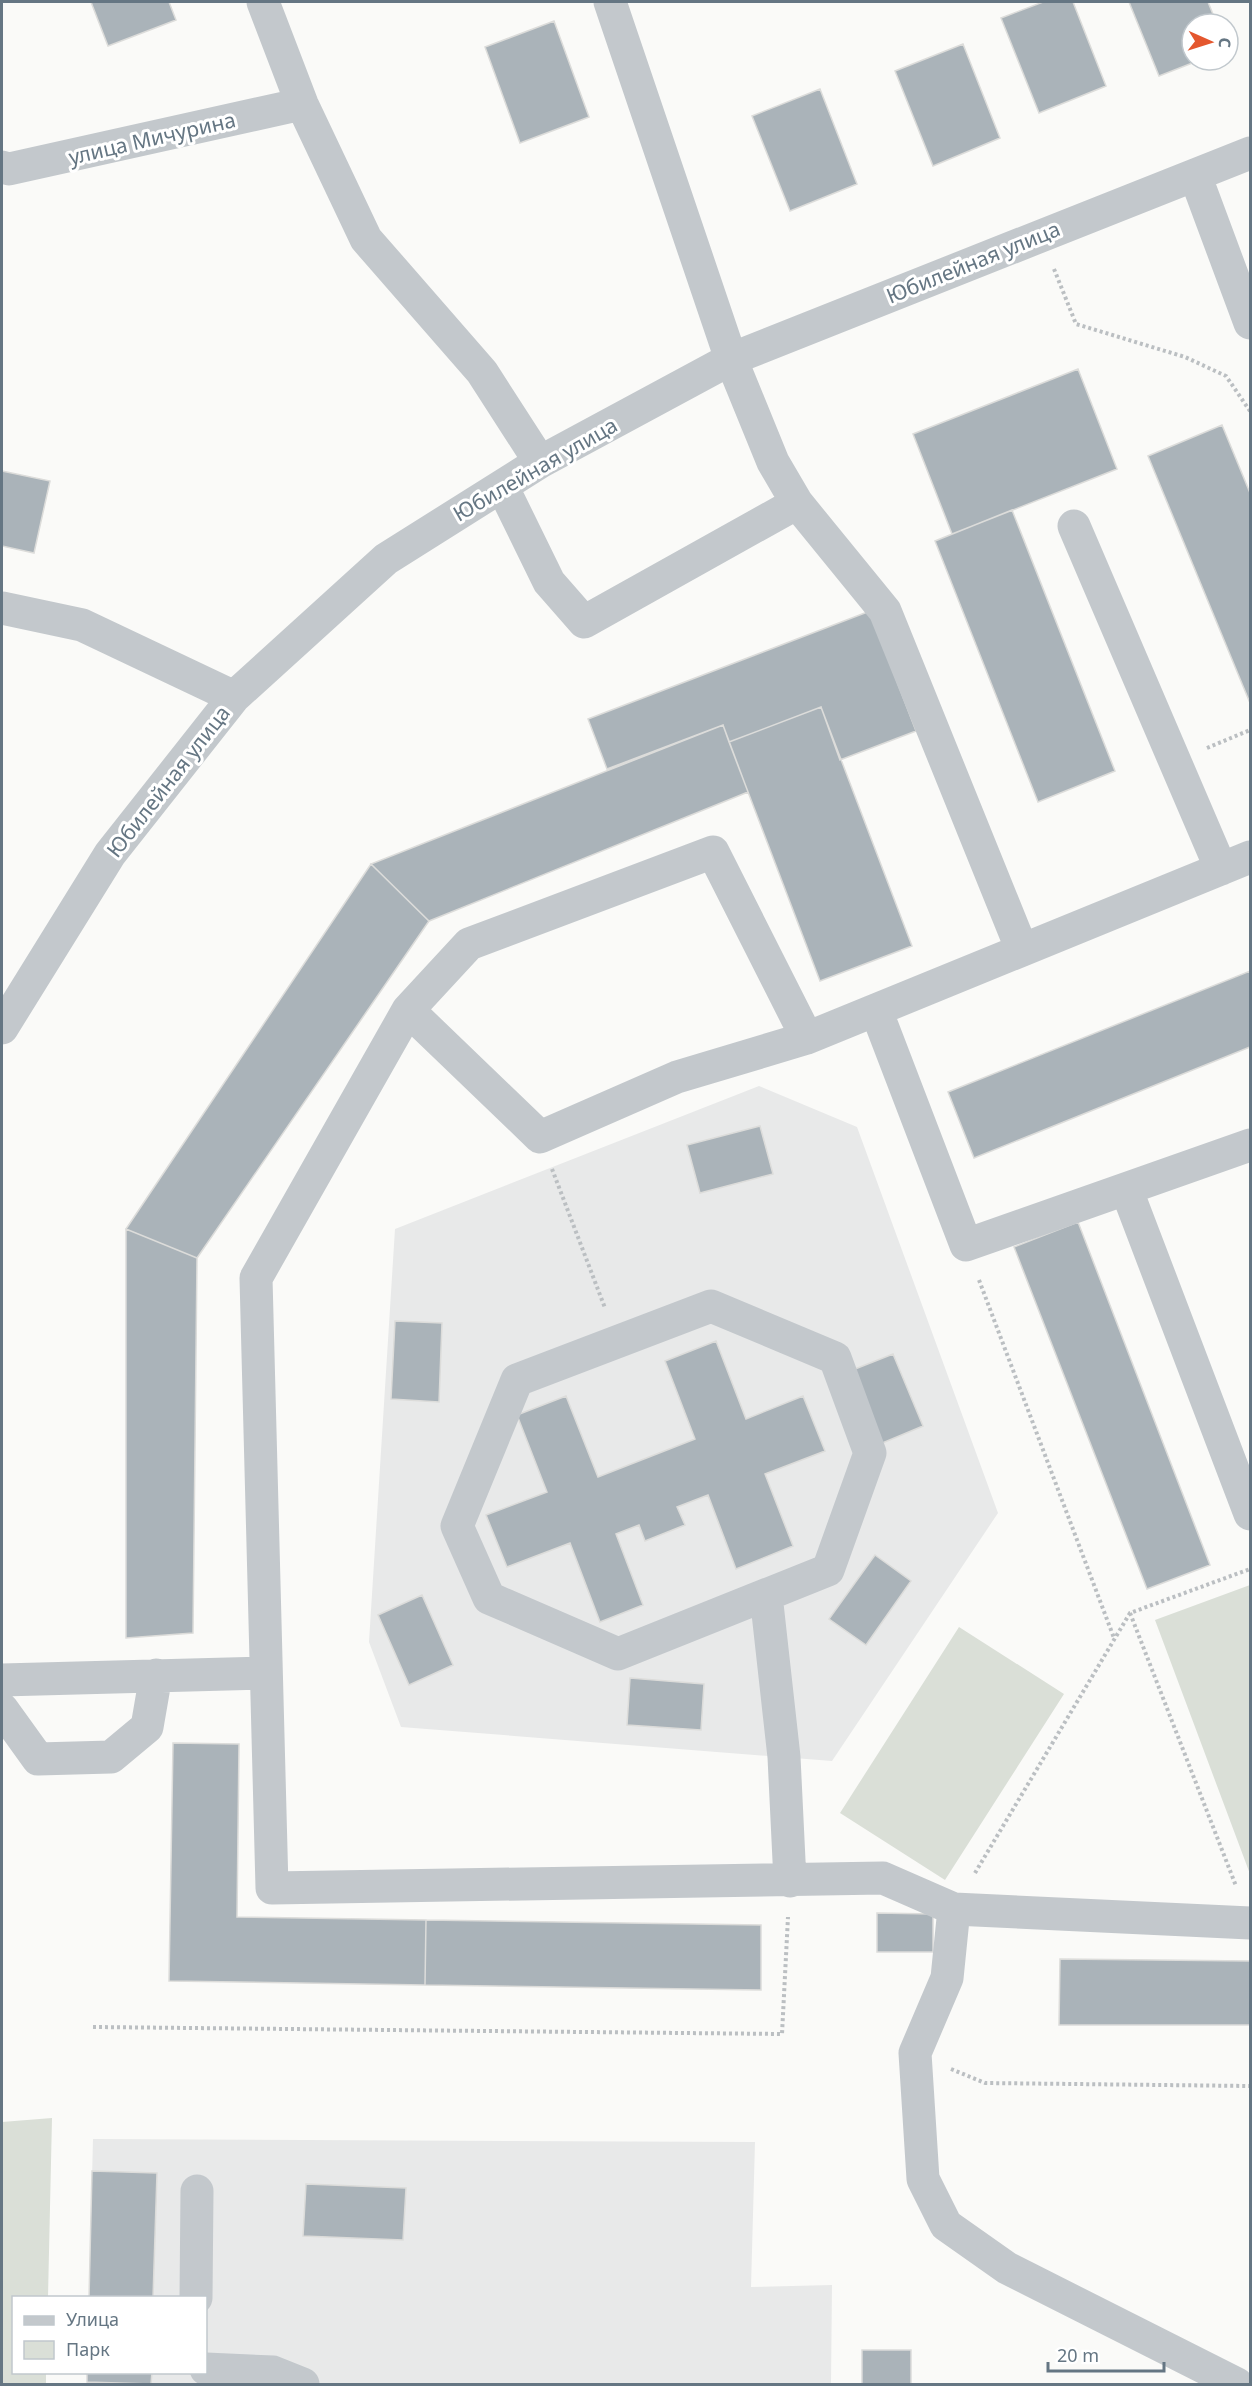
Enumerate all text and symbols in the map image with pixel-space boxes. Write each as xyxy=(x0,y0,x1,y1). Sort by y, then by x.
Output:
north arrow xyxy=(1180,12,1240,72)
text: С xyxy=(1214,37,1236,49)
street label: улица Мичурина xyxy=(66,105,238,171)
street label: Юбилейная улица xyxy=(882,214,1064,310)
street label: Юбилейная улица xyxy=(448,411,622,527)
street label: Юбилейная улица xyxy=(100,699,236,863)
legend xyxy=(12,2296,207,2374)
text: Улица xyxy=(66,2307,119,2331)
scale bar xyxy=(1048,2335,1164,2373)
text: Парк xyxy=(66,2337,110,2361)
text: 20 m xyxy=(1057,2343,1099,2367)

